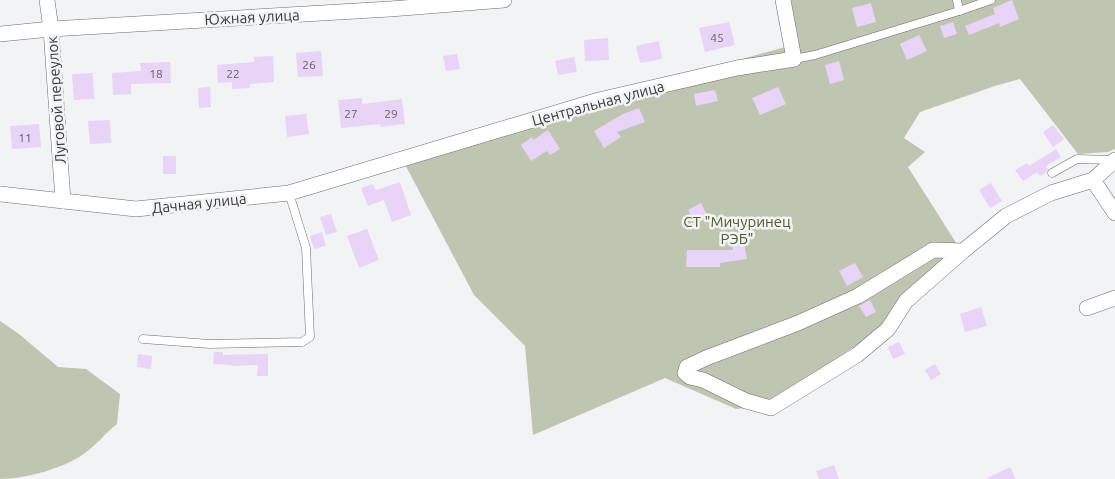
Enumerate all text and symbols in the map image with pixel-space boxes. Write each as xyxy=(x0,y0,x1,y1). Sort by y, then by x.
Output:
street label: Южная улица xyxy=(204,6,300,28)
house number: 45 xyxy=(710,31,724,44)
street label: Луговой переулок xyxy=(43,35,69,164)
house number: 26 xyxy=(302,58,316,71)
house number: 18 xyxy=(149,67,163,80)
house number: 22 xyxy=(226,67,240,80)
street label: Центральная улица xyxy=(530,77,666,129)
house number: 27 xyxy=(344,107,358,120)
house number: 29 xyxy=(384,107,398,120)
house number: 11 xyxy=(18,131,32,144)
street label: Дачная улица xyxy=(151,190,247,216)
park label: СТ "Мичуринец РЭБ" xyxy=(683,213,791,247)

